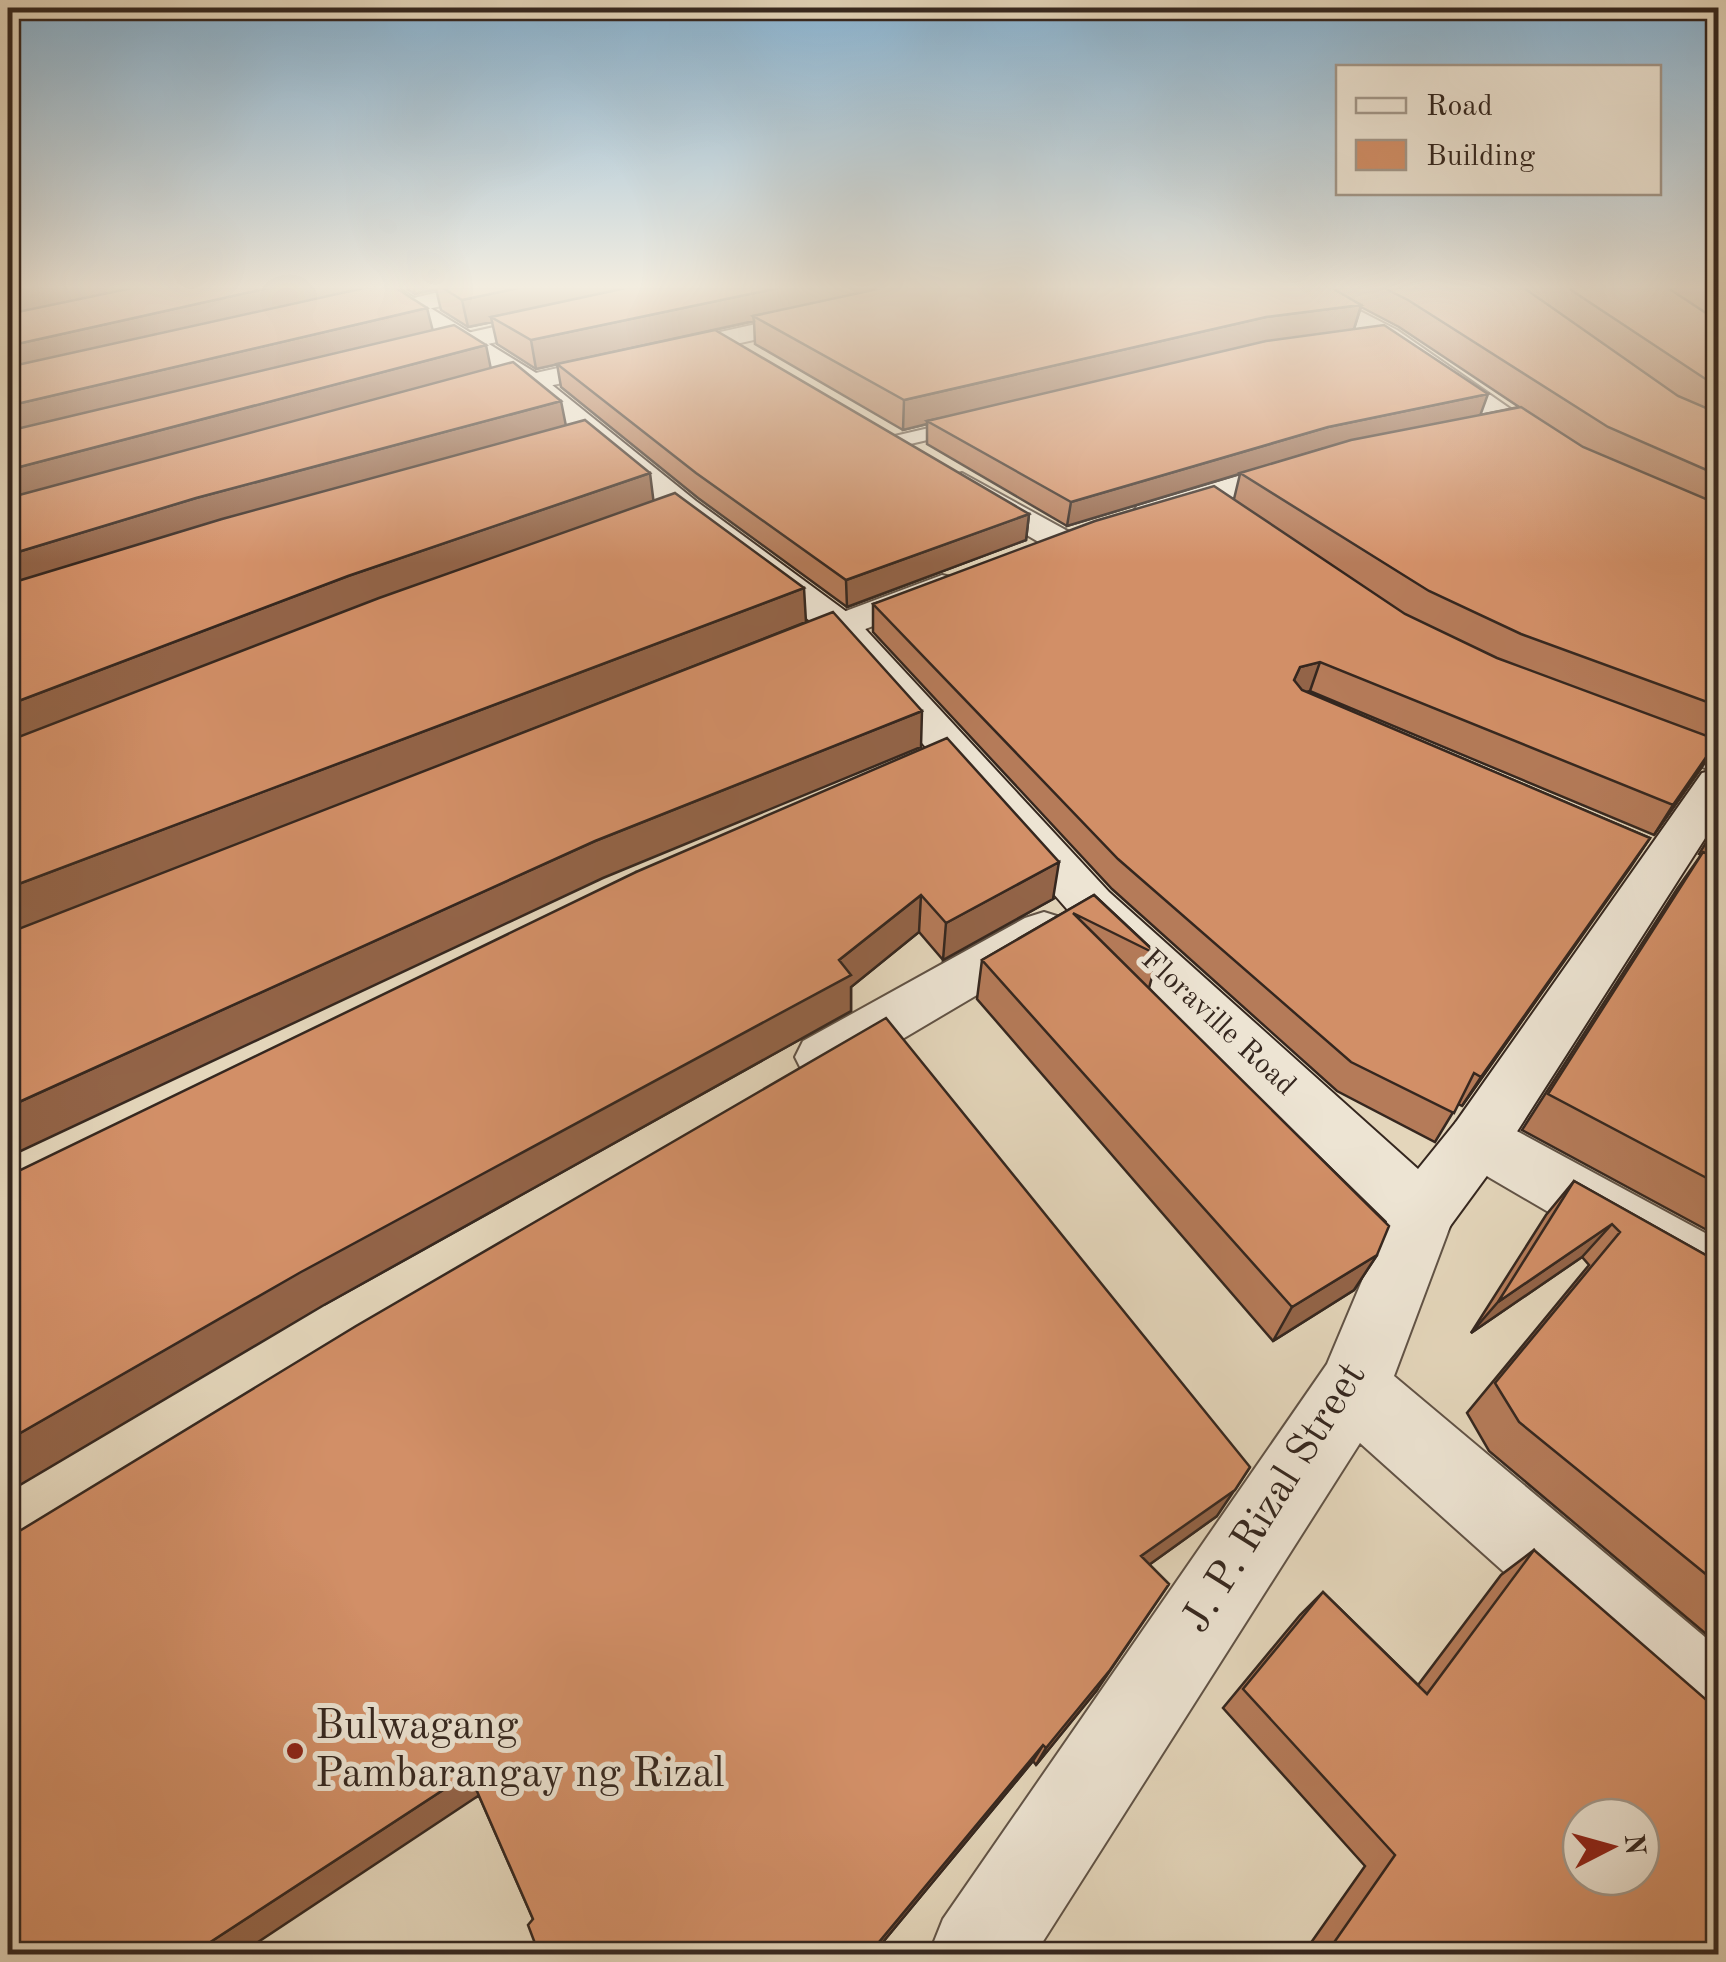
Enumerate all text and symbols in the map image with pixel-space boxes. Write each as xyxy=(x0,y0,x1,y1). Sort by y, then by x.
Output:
legend xyxy=(1336,65,1661,195)
text: Road xyxy=(1426,92,1493,122)
text: Building xyxy=(1426,142,1535,172)
street label: Floraville Road xyxy=(1135,944,1301,1102)
street label: J. P. Rizal Street xyxy=(1175,1356,1375,1640)
place label: Bulwagang Pambarangay ng Rizal xyxy=(315,1706,725,1796)
marker: Bulwagang Pambarangay ng Rizal xyxy=(284,1740,306,1762)
north arrow xyxy=(1561,1797,1661,1897)
text: N xyxy=(1618,1833,1648,1857)

